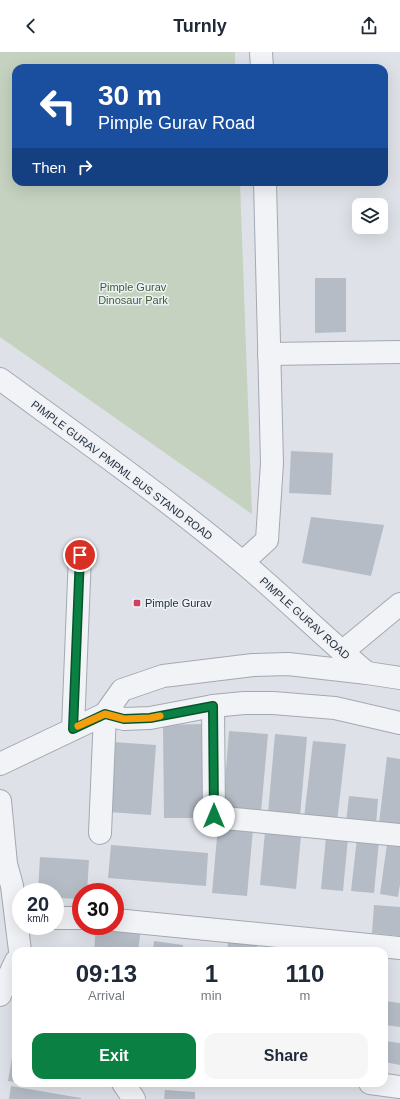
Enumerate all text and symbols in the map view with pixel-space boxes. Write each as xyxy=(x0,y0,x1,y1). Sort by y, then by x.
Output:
icon: back xyxy=(20,15,42,37)
icon: share xyxy=(358,15,380,37)
text: Turnly xyxy=(173,16,227,36)
icon: left xyxy=(32,80,84,132)
text: 30 m xyxy=(98,80,162,111)
text: Pimple Gurav Road xyxy=(98,113,255,133)
icon: right xyxy=(74,156,96,178)
text: Then xyxy=(32,159,66,176)
map controls xyxy=(352,198,388,234)
button: layers xyxy=(352,198,388,234)
park label: Pimple Gurav Dinosaur Park xyxy=(98,281,168,306)
street label: PIMPLE GURAV PMPML BUS STAND ROAD xyxy=(29,398,215,542)
pin xyxy=(63,538,97,572)
icon: arrive xyxy=(69,544,91,566)
street label: PIMPLE GURAV ROAD xyxy=(258,575,352,661)
place label: Pimple Gurav xyxy=(145,597,212,609)
marker: Pimple Gurav xyxy=(132,598,142,608)
position arrow xyxy=(193,795,235,837)
speed limit sign: 30 xyxy=(72,883,124,935)
text: 20 xyxy=(27,893,49,915)
text: km/h xyxy=(27,913,49,924)
text: 09:13 xyxy=(76,960,137,987)
text: 1 xyxy=(205,960,218,987)
text: 110 xyxy=(286,960,324,987)
text: Arrival xyxy=(88,988,125,1003)
text: min xyxy=(201,988,222,1003)
text: m xyxy=(299,988,310,1003)
button: Exit xyxy=(32,1033,196,1079)
button: Share xyxy=(204,1033,368,1079)

